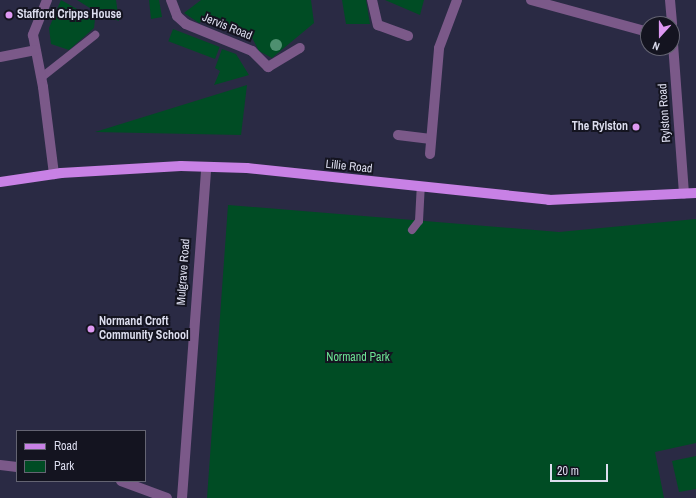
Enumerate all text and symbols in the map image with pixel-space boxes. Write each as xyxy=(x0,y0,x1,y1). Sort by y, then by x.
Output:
place label: Stafford Cripps House xyxy=(17,8,121,22)
marker: Stafford Cripps House xyxy=(4,10,14,20)
street label: Jervis Road xyxy=(200,10,254,44)
north arrow xyxy=(640,16,680,56)
text: N xyxy=(651,39,662,54)
street label: Rylston Road xyxy=(656,83,674,143)
place label: The Rylston xyxy=(572,120,628,134)
marker: The Rylston xyxy=(631,122,641,132)
street label: Lillie Road xyxy=(325,157,373,177)
street label: Mulgrave Road xyxy=(174,238,194,306)
place label: Normand Croft Community School xyxy=(99,315,189,343)
marker: Normand Croft Community School xyxy=(86,324,96,334)
park label: Normand Park xyxy=(326,351,390,365)
legend xyxy=(16,430,146,482)
text: Road xyxy=(54,438,78,454)
scale bar xyxy=(552,456,610,482)
text: Park xyxy=(54,458,74,474)
text: 20 m xyxy=(557,463,579,479)

